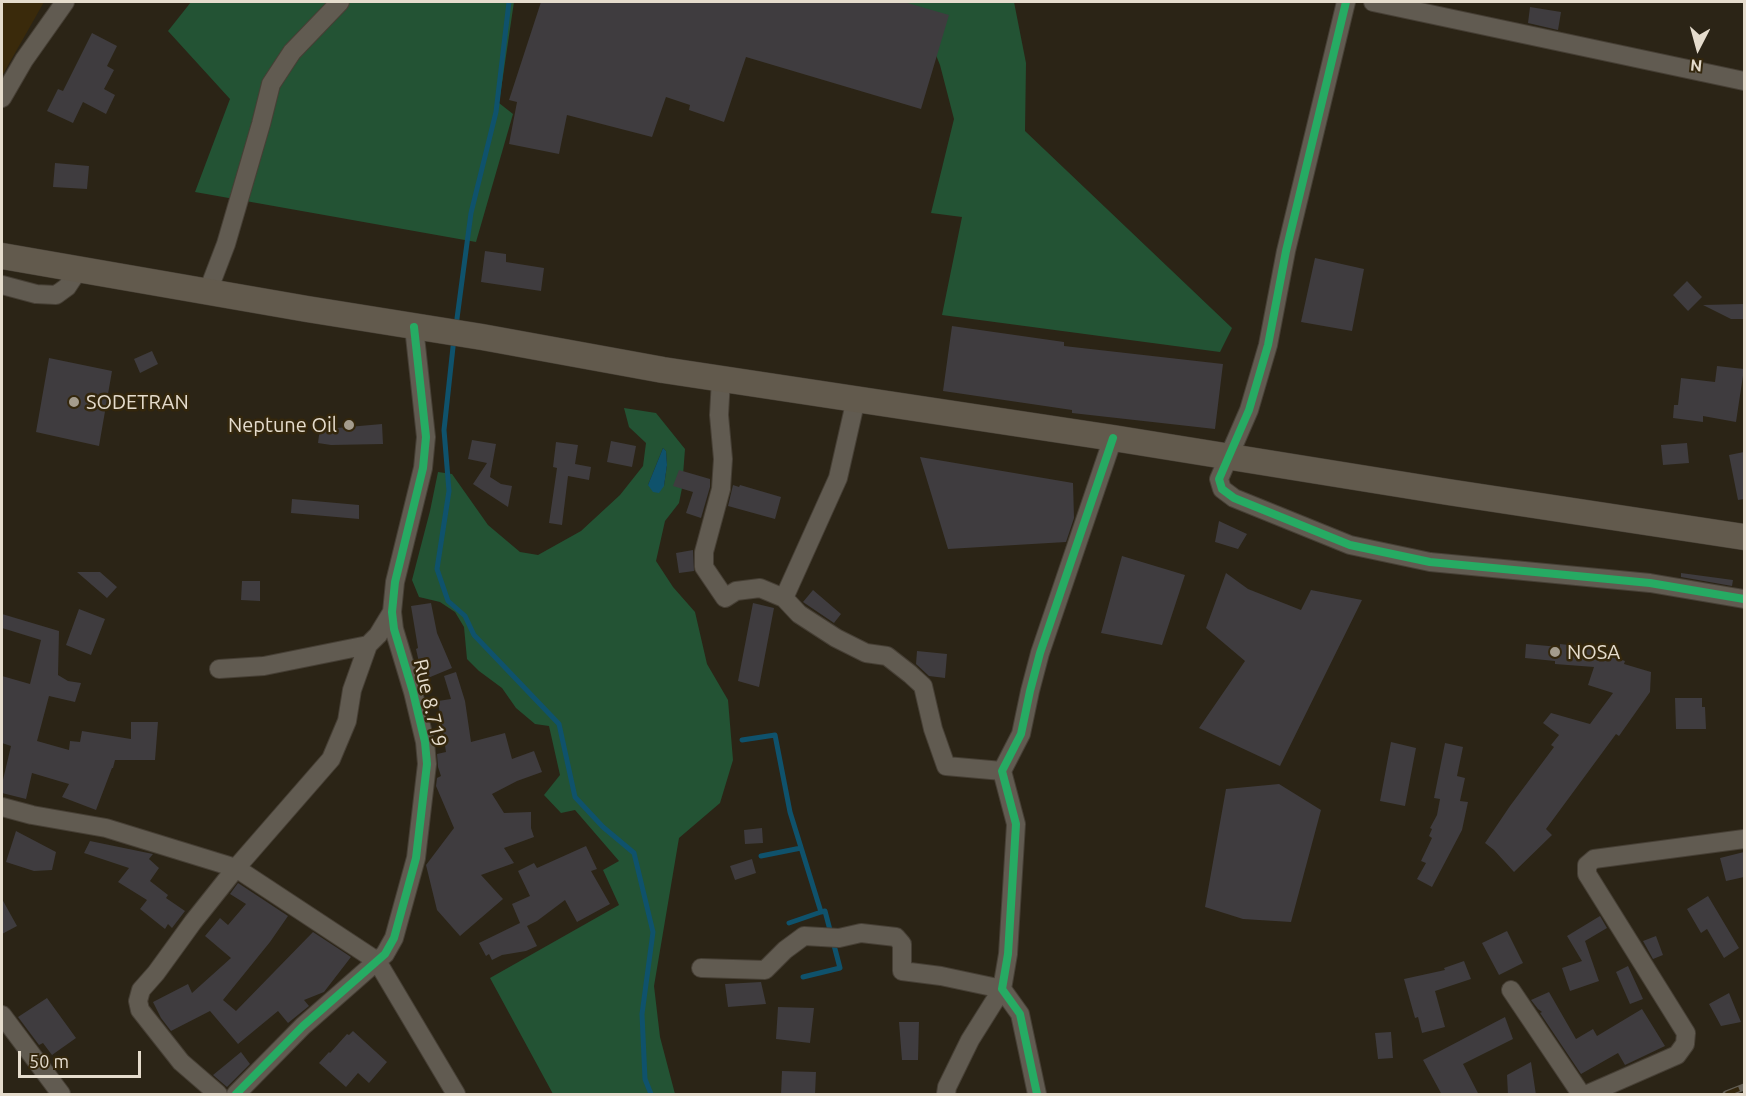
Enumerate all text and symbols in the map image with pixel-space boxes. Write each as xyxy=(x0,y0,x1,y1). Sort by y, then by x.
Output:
north arrow xyxy=(1668,18,1728,78)
text: N xyxy=(1689,56,1703,75)
place label: SODETRAN xyxy=(86,390,189,414)
marker: SODETRAN xyxy=(67,395,81,409)
place label: Neptune Oil xyxy=(228,413,337,437)
marker: Neptune Oil xyxy=(342,418,356,432)
place label: NOSA xyxy=(1567,640,1620,664)
marker: NOSA xyxy=(1548,645,1562,659)
street label: Rue 8.719 xyxy=(408,657,452,749)
scale bar xyxy=(21,1039,144,1077)
text: 50 m xyxy=(29,1051,69,1071)

